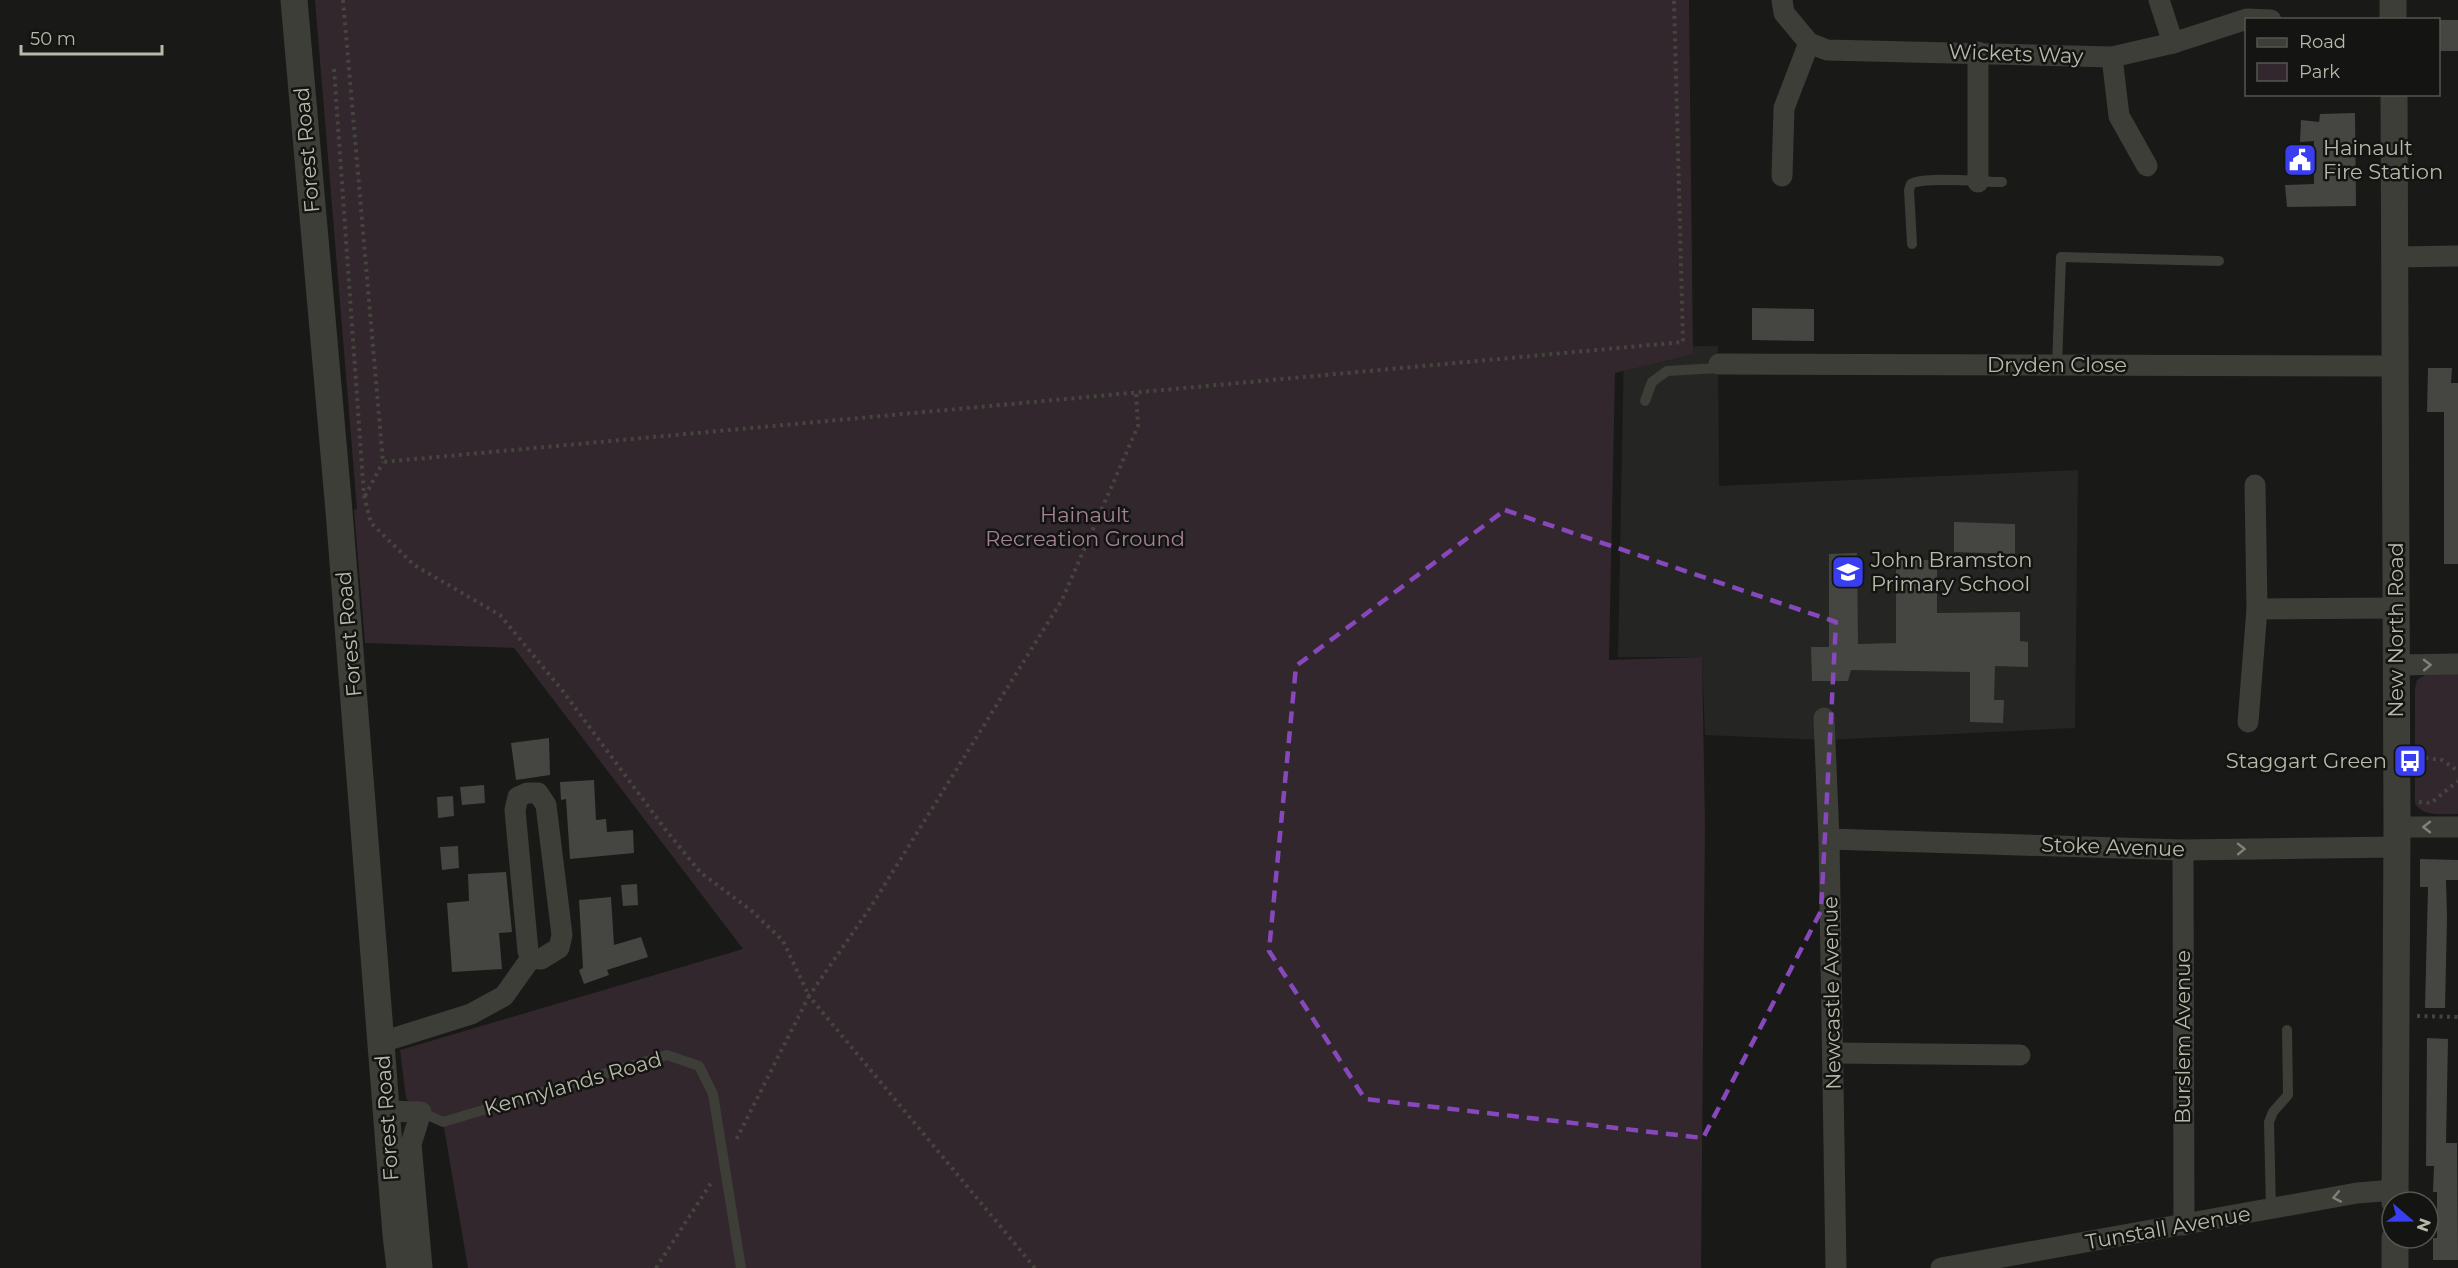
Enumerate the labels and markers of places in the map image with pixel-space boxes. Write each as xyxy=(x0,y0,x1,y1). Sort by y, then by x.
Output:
place label: Hainault Fire Station xyxy=(2323,135,2443,184)
public building icon: Hainault Fire Station xyxy=(2282,142,2318,178)
place label: John Bramston Primary School xyxy=(1870,547,2032,596)
school or university icon: John Bramston Primary School xyxy=(1830,554,1866,590)
bus stop icon: Staggart Green xyxy=(2392,743,2428,779)
place label: Staggart Green xyxy=(2226,748,2387,773)

